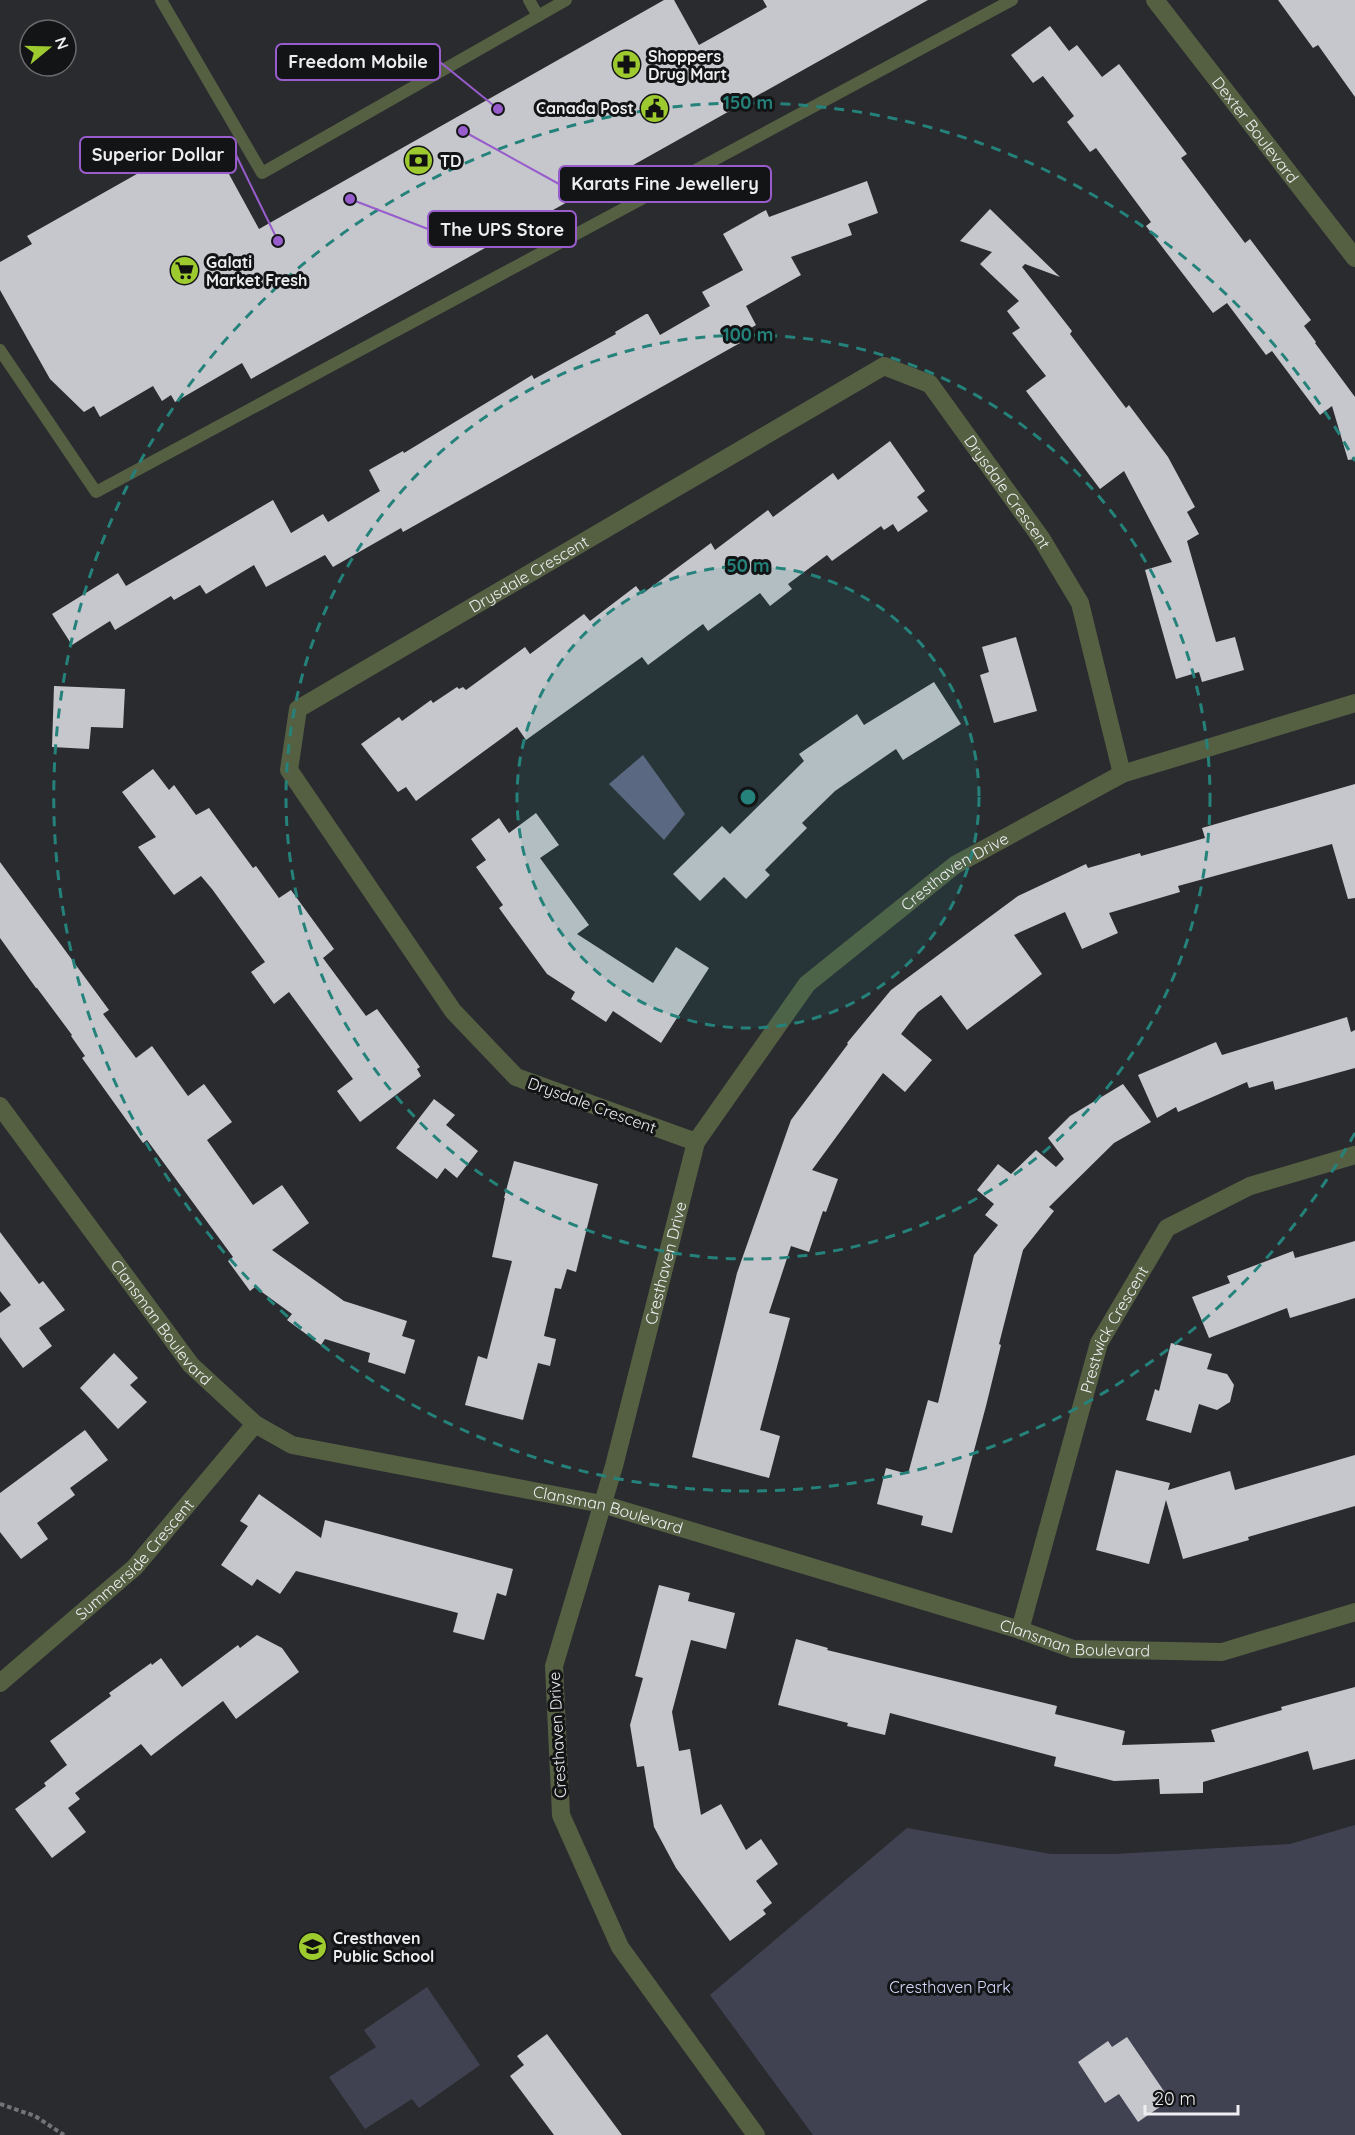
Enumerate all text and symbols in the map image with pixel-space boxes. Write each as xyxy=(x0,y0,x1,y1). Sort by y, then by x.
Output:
north arrow xyxy=(18,18,78,78)
text: N xyxy=(51,34,74,52)
callout: Freedom Mobile xyxy=(276,44,440,80)
place label: Shoppers Drug Mart xyxy=(648,46,727,84)
pharmacy icon: Shoppers Drug Mart xyxy=(611,49,643,81)
text: Freedom Mobile xyxy=(288,50,428,73)
street label: Dexter Boulevard xyxy=(1208,72,1303,187)
text: 150 m xyxy=(723,91,773,114)
public building icon: Canada Post xyxy=(639,92,671,124)
place label: Canada Post xyxy=(536,98,634,118)
callout: Superior Dollar xyxy=(80,137,236,173)
text: Superior Dollar xyxy=(92,143,224,166)
bank icon: TD xyxy=(403,145,435,177)
place label: TD xyxy=(440,151,461,171)
callout: Karats Fine Jewellery xyxy=(559,166,771,202)
text: Karats Fine Jewellery xyxy=(571,172,759,195)
callout: The UPS Store xyxy=(428,211,576,247)
text: The UPS Store xyxy=(440,218,564,241)
place label: Galati Market Fresh xyxy=(206,252,307,290)
supermarket icon: Galati Market Fresh xyxy=(169,255,201,287)
text: 100 m xyxy=(723,323,773,346)
street label: Drysdale Crescent xyxy=(960,431,1055,552)
street label: Drysdale Crescent xyxy=(465,531,592,617)
text: 50 m xyxy=(726,554,770,577)
centre of rings xyxy=(738,787,758,807)
street label: Cresthaven Drive xyxy=(896,828,1012,915)
street label: Drysdale Crescent xyxy=(525,1072,659,1138)
street label: Cresthaven Drive xyxy=(640,1199,691,1327)
street label: Clansman Boulevard xyxy=(107,1255,216,1389)
street label: Prestwick Crescent xyxy=(1076,1262,1152,1395)
street label: Clansman Boulevard xyxy=(531,1481,685,1538)
street label: Summerside Crescent xyxy=(71,1495,198,1624)
street label: Clansman Boulevard xyxy=(998,1615,1150,1661)
street label: Cresthaven Drive xyxy=(544,1671,570,1799)
place label: Cresthaven Public School xyxy=(333,1928,434,1966)
school or university icon: Cresthaven Public School xyxy=(296,1931,328,1963)
park label: Cresthaven Park xyxy=(889,1977,1011,1997)
scale bar xyxy=(1145,2078,1238,2116)
text: 20 m xyxy=(1154,2087,1196,2110)

